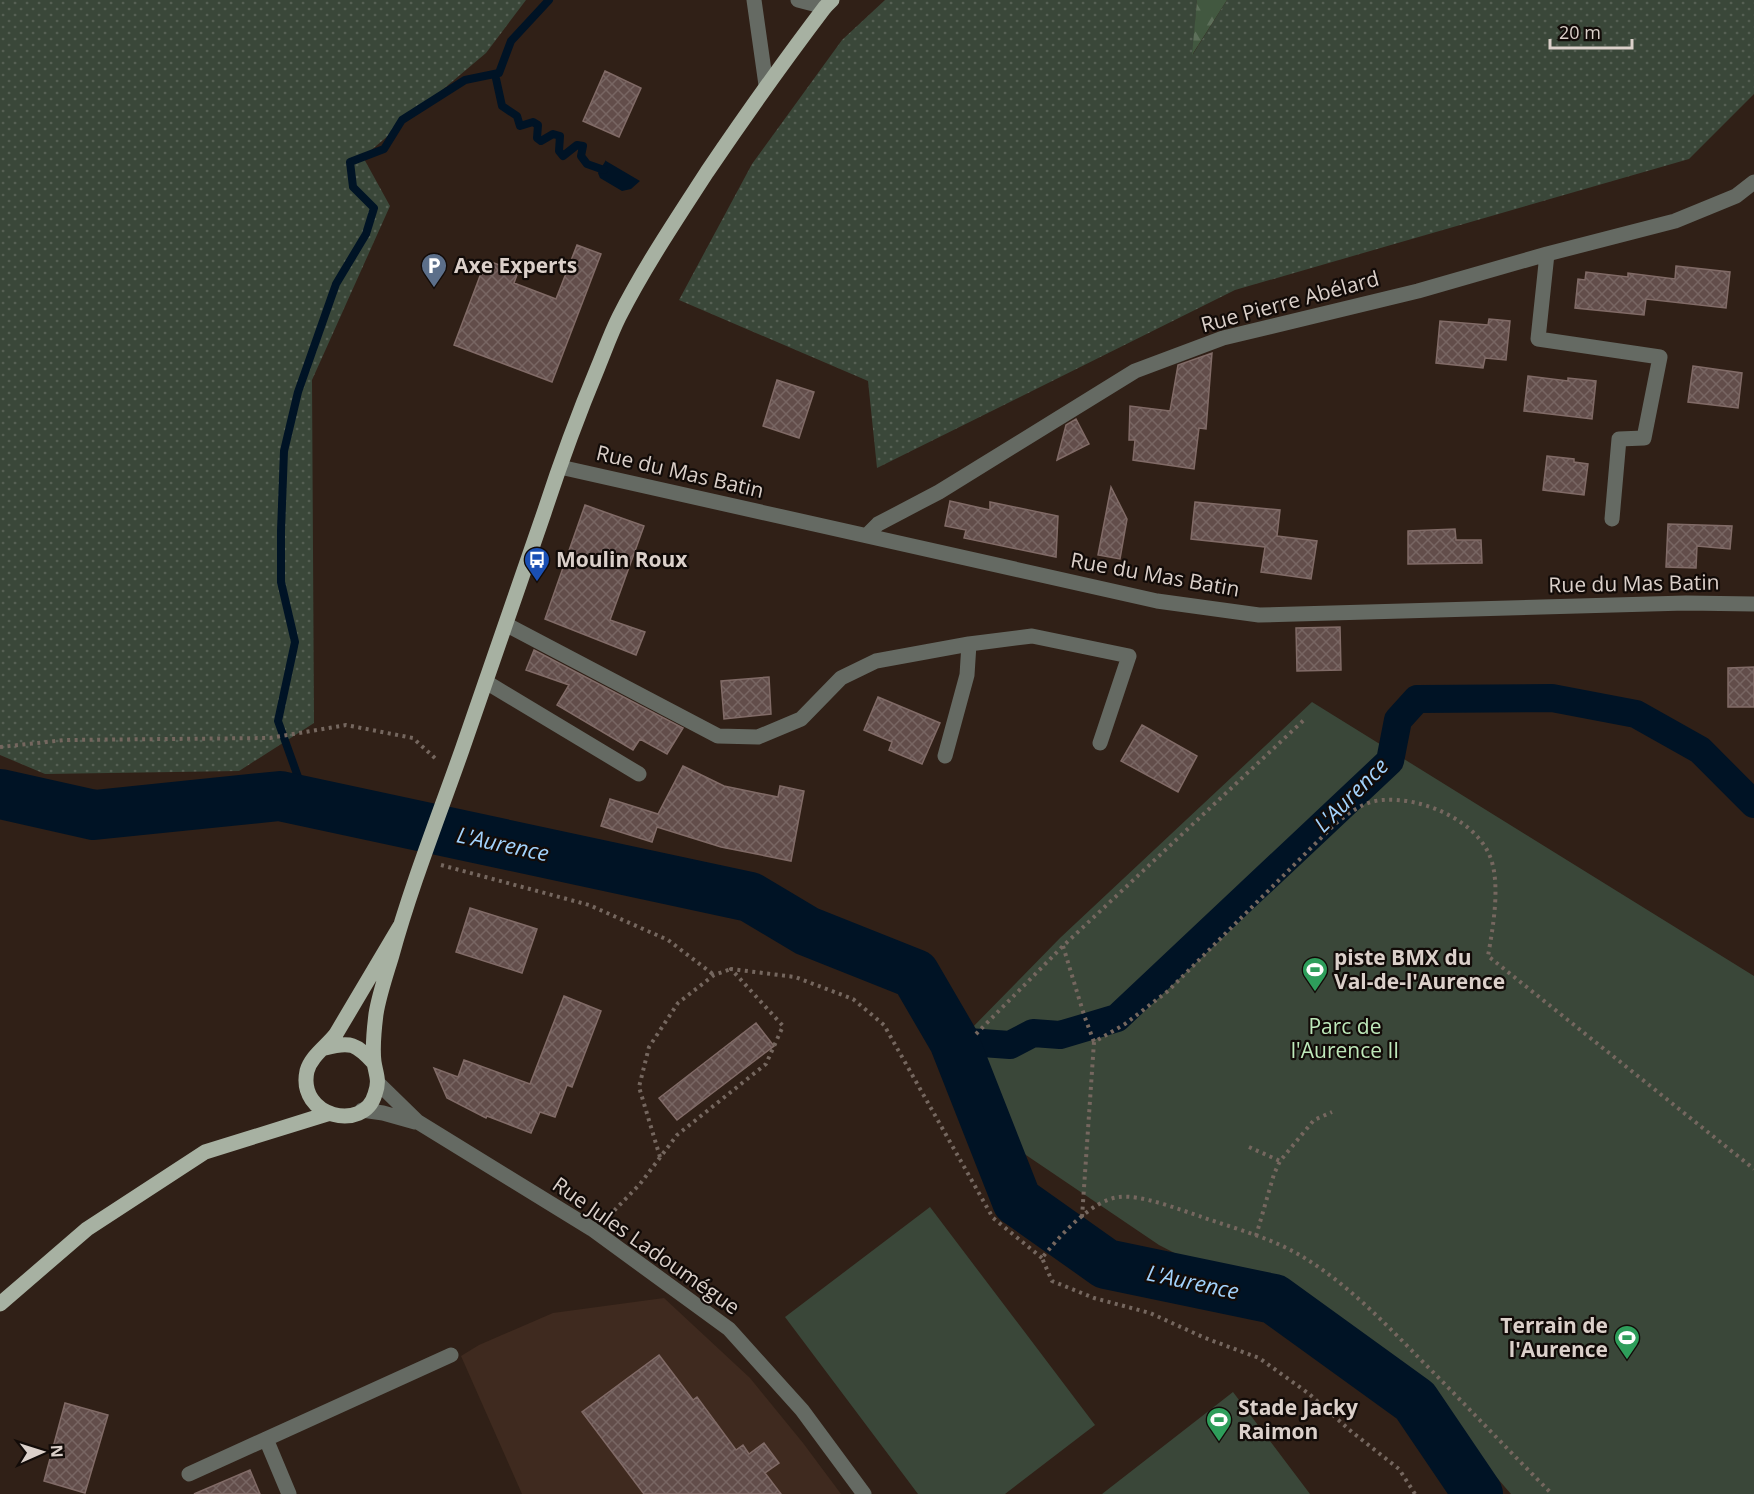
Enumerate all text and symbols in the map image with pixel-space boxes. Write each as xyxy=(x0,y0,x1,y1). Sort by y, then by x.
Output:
scale bar xyxy=(1550,12,1632,50)
text: 20 m xyxy=(1559,20,1601,44)
parking icon: Axe Experts xyxy=(419,251,449,289)
place label: Axe Experts xyxy=(454,251,577,279)
street label: Rue Pierre Abélard xyxy=(1197,264,1382,338)
street label: Rue du Mas Batin xyxy=(594,438,767,504)
bus stop icon: Moulin Roux xyxy=(522,545,552,583)
place label: Moulin Roux xyxy=(556,545,688,573)
street label: Rue du Mas Batin xyxy=(1068,545,1242,603)
street label: Rue du Mas Batin xyxy=(1548,568,1720,598)
water label: L'Aurence xyxy=(1307,751,1394,838)
water label: L'Aurence xyxy=(454,819,552,867)
place label: piste BMX du Val-de-l'Aurence xyxy=(1334,943,1505,995)
sports icon: piste BMX du Val-de-l'Aurence xyxy=(1300,955,1330,993)
park label: Parc de l'Aurence II xyxy=(1291,1012,1399,1064)
street label: Rue Jules Ladoumégue xyxy=(547,1170,746,1320)
water label: L'Aurence xyxy=(1144,1257,1242,1305)
place label: Terrain de l'Aurence xyxy=(1500,1311,1608,1363)
sports icon: Terrain de l'Aurence xyxy=(1612,1323,1642,1361)
place label: Stade Jacky Raimon xyxy=(1238,1393,1358,1445)
sports icon: Stade Jacky Raimon xyxy=(1204,1405,1234,1443)
north arrow xyxy=(12,1422,72,1482)
text: N xyxy=(46,1444,68,1458)

